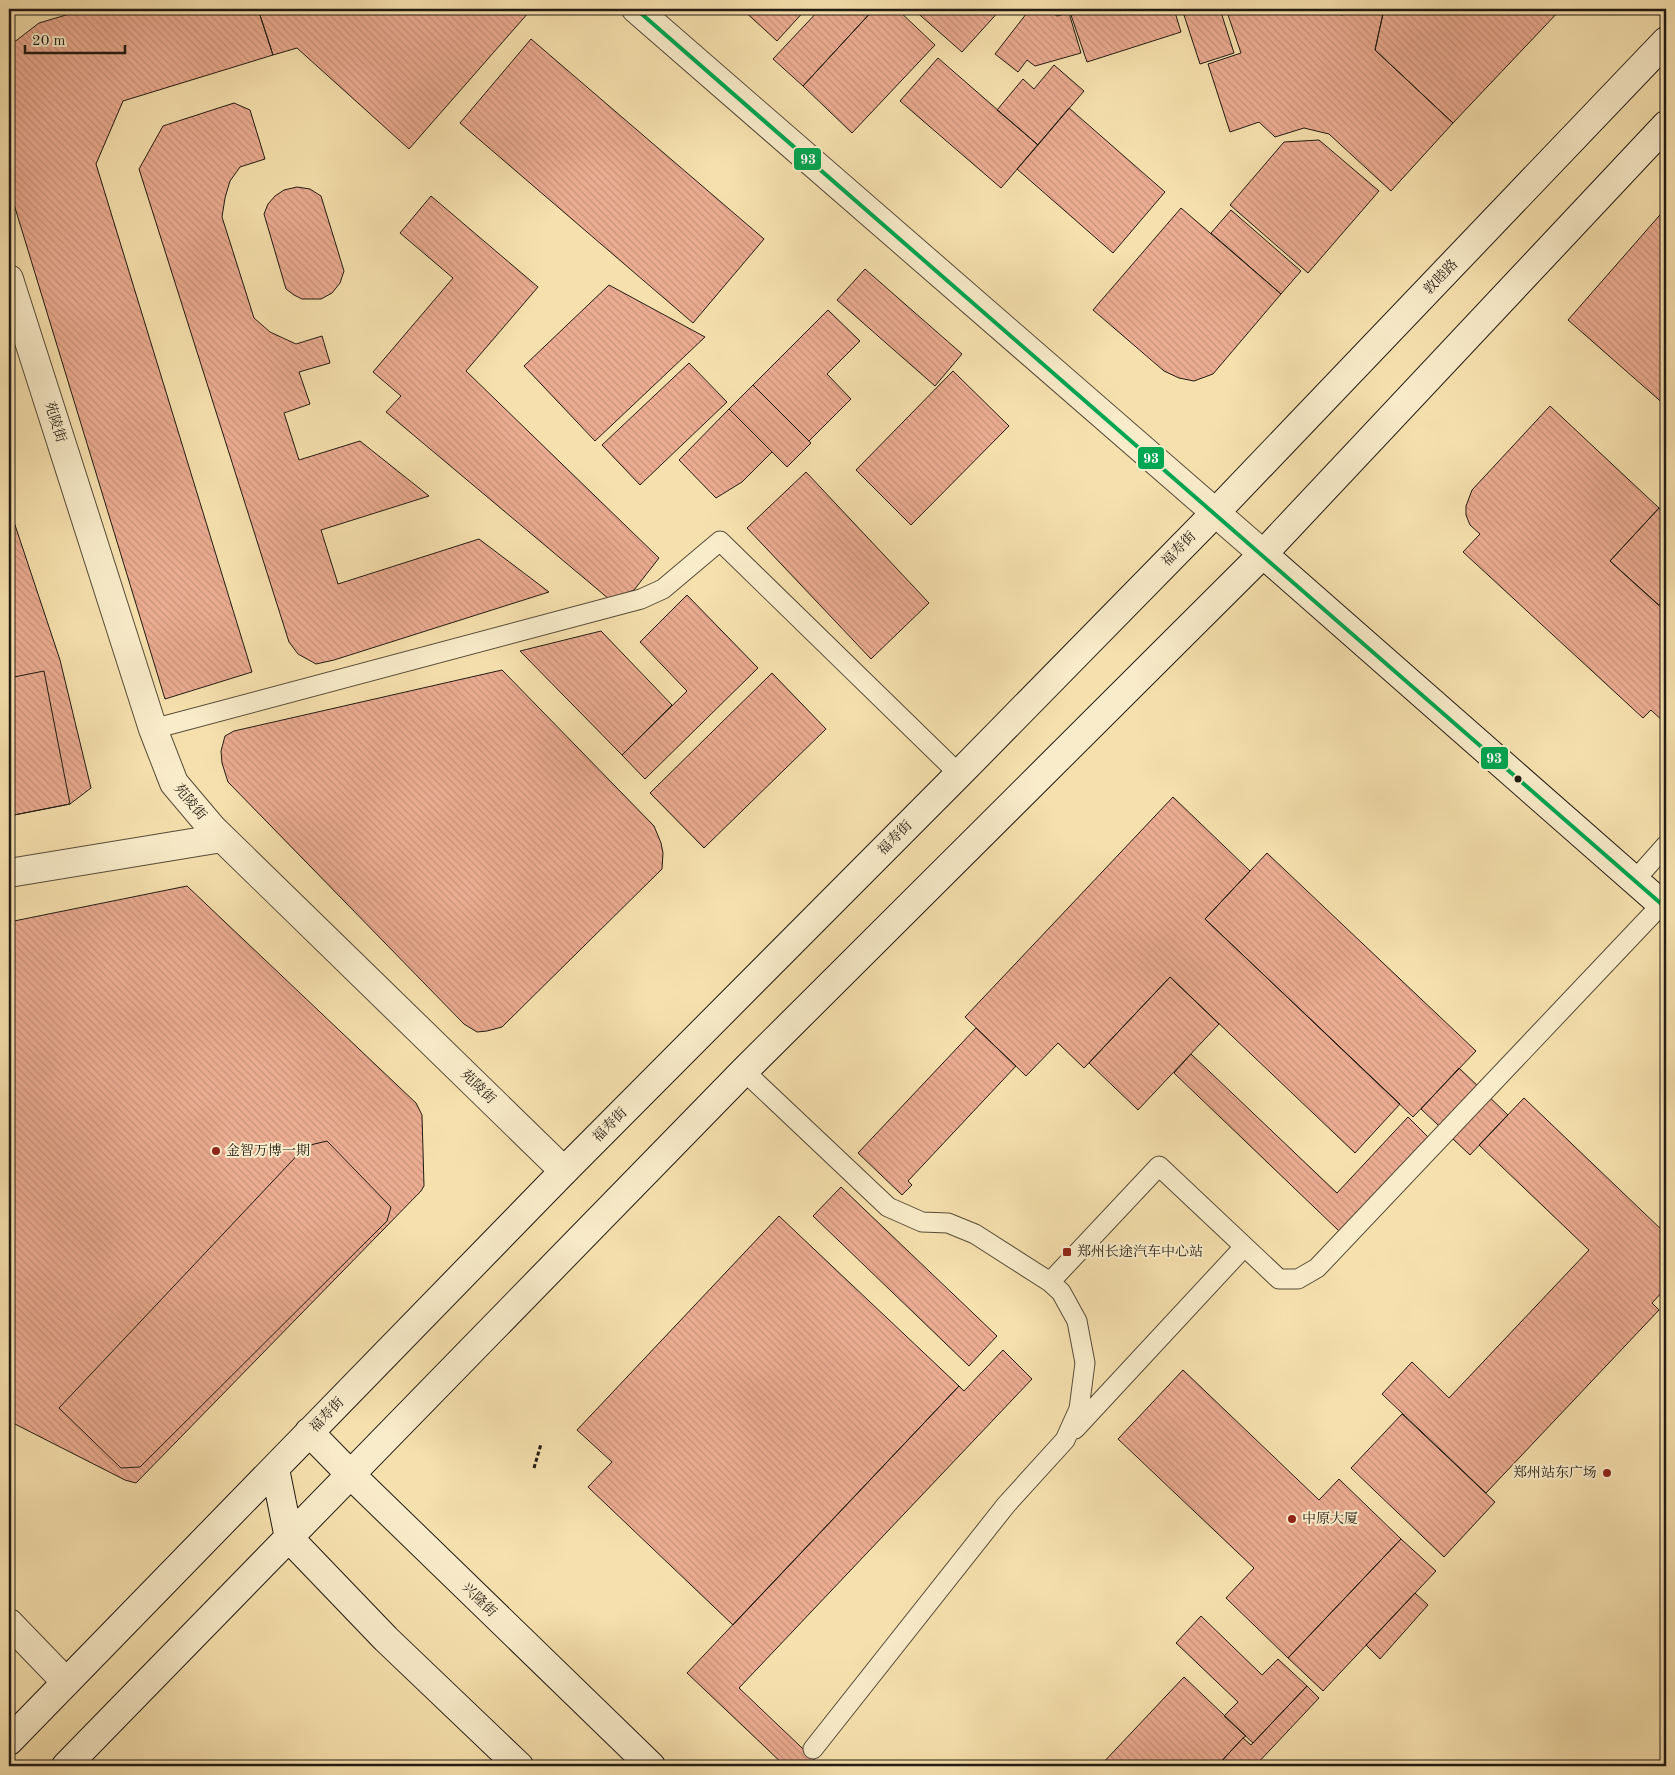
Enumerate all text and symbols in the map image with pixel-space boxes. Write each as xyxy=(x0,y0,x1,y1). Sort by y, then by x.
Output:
scale bar xyxy=(25,22,125,54)
text: 20 m xyxy=(32,34,66,49)
line badge: 93 xyxy=(793,147,822,171)
text: 93 xyxy=(800,153,816,167)
street label: 敦睦路 xyxy=(1421,256,1461,297)
street label: 苑陵街 xyxy=(42,400,69,444)
line badge: 93 xyxy=(1137,446,1165,470)
text: 93 xyxy=(1143,452,1159,466)
street label: 福寿街 xyxy=(1159,528,1199,569)
line badge: 93 xyxy=(1480,746,1509,770)
text: 93 xyxy=(1486,752,1502,766)
unlabelled marker xyxy=(1513,774,1523,784)
street label: 苑陵街 xyxy=(171,781,210,823)
street label: 福寿街 xyxy=(874,817,915,858)
street label: 苑陵街 xyxy=(458,1067,499,1107)
street label: 福寿街 xyxy=(589,1104,630,1145)
place label: 金智万博一期 xyxy=(226,1143,310,1158)
marker: 金智万博一期 xyxy=(210,1145,222,1157)
place label: 郑州长途汽车中心站 xyxy=(1077,1244,1203,1259)
marker: 郑州长途汽车中心站 xyxy=(1061,1246,1073,1258)
street label: 福寿街 xyxy=(307,1394,347,1435)
place label: 郑州站东广场 xyxy=(1513,1465,1597,1480)
marker: 郑州站东广场 xyxy=(1601,1467,1613,1479)
place label: 中原大厦 xyxy=(1302,1511,1358,1526)
marker: 中原大厦 xyxy=(1286,1513,1298,1525)
street label: 兴隆街 xyxy=(459,1580,500,1620)

